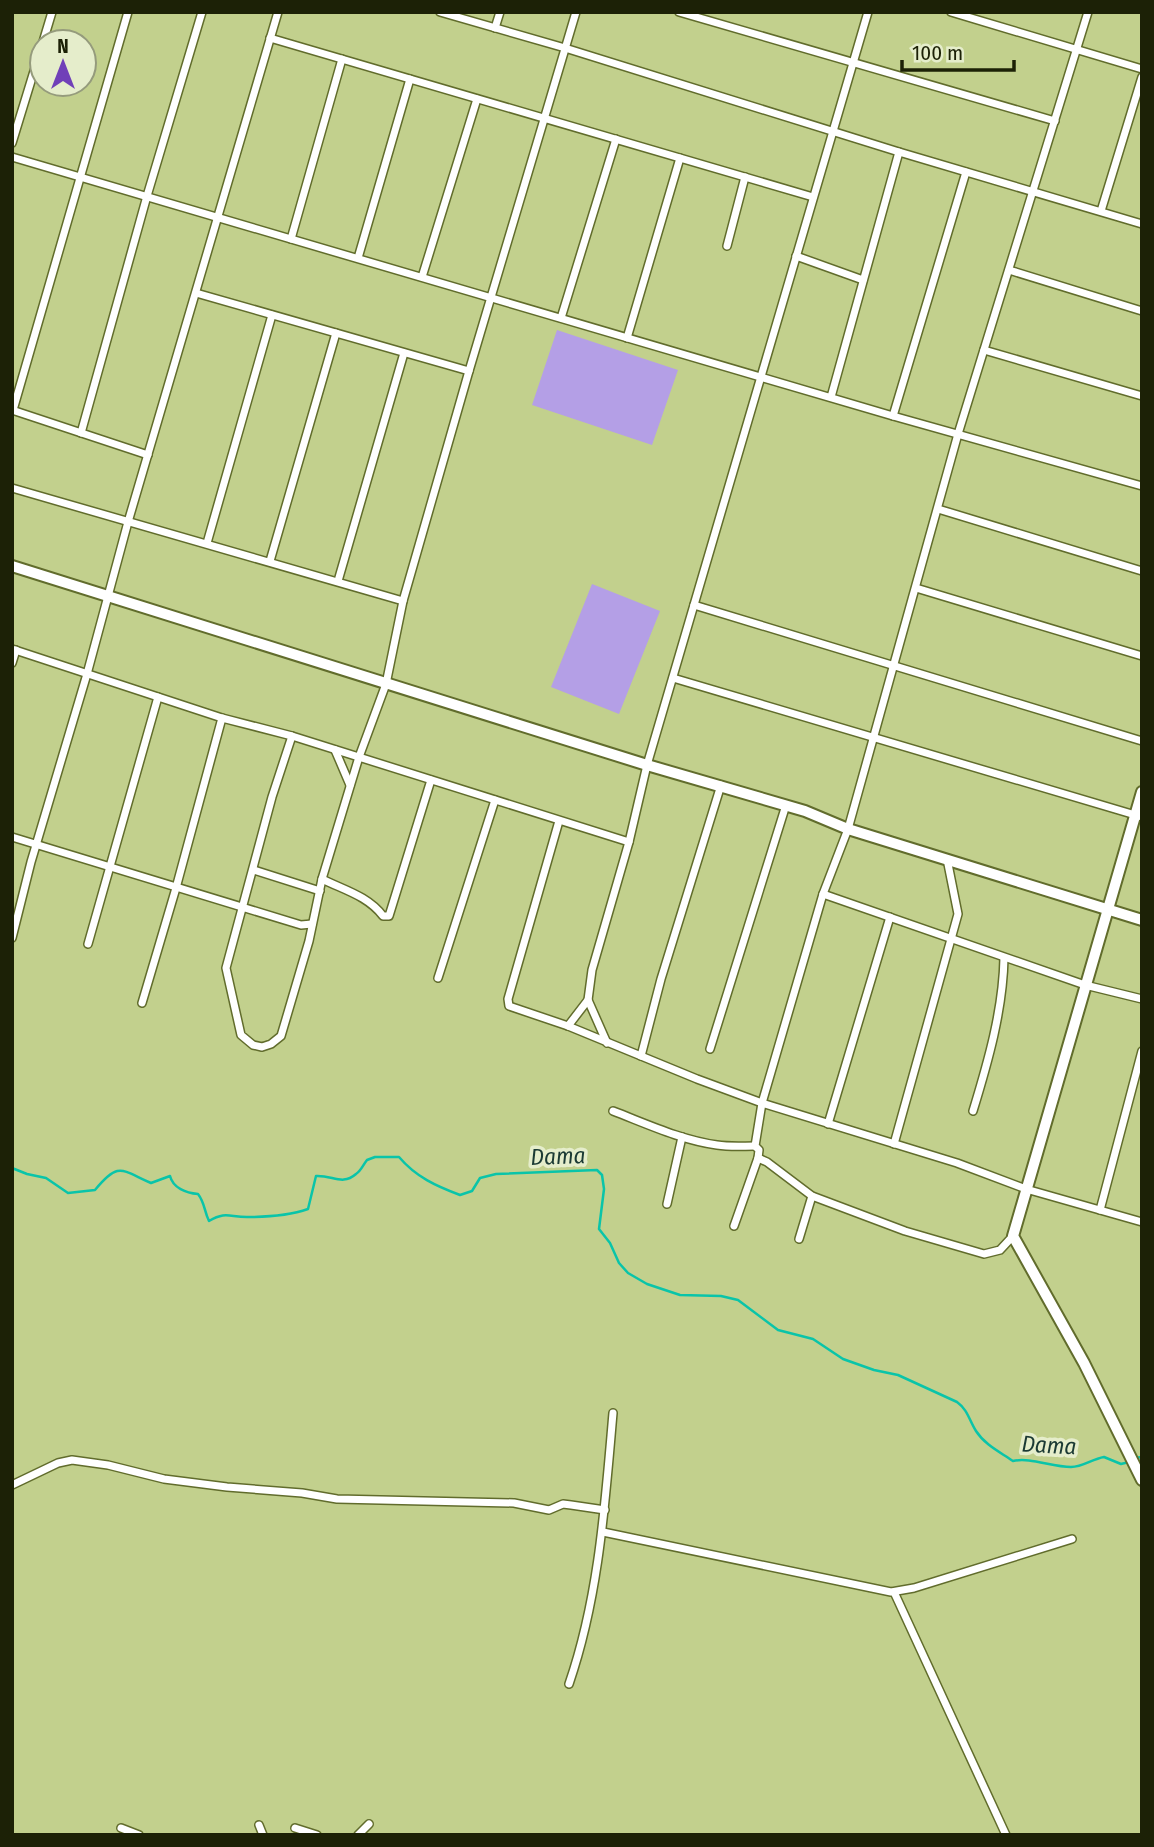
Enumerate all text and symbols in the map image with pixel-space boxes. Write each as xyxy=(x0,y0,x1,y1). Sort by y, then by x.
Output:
north arrow xyxy=(28,28,98,98)
scale bar xyxy=(902,28,1014,72)
text: N xyxy=(57,35,69,58)
text: 100 m xyxy=(912,40,963,66)
water label: Dama xyxy=(530,1141,586,1171)
water label: Dama xyxy=(1021,1430,1077,1460)

